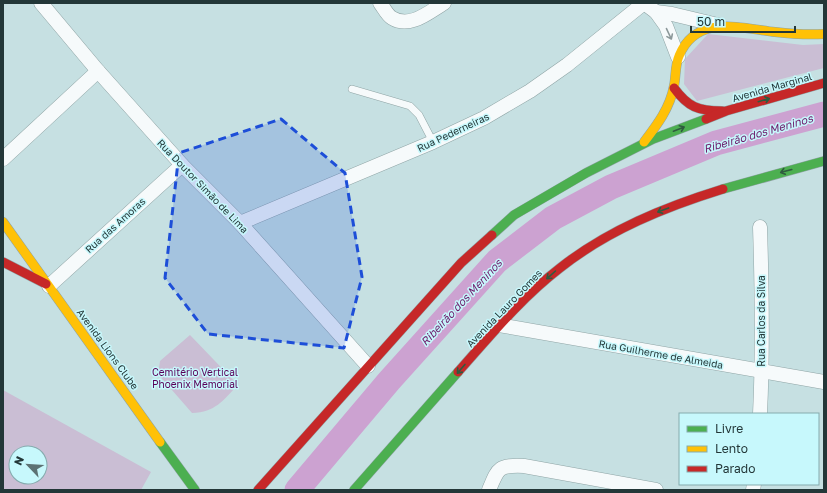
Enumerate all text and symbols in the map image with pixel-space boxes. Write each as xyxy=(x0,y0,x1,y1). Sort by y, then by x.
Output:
scale bar xyxy=(691,8,795,34)
text: 50 m xyxy=(697,14,725,29)
one-way arrow xyxy=(666,27,673,39)
street label: Avenida Marginal xyxy=(731,70,813,104)
one-way arrow xyxy=(757,96,770,104)
street label: Rua Pederneiras xyxy=(415,110,491,154)
water label: Ribeirão dos Meninos xyxy=(702,111,815,155)
one-way arrow xyxy=(672,125,684,133)
street label: Rua Doutor Simão de Lima xyxy=(155,137,251,235)
one-way arrow xyxy=(780,168,793,175)
street label: Rua das Amoras xyxy=(82,195,148,255)
one-way arrow xyxy=(657,207,669,215)
water label: Ribeirão dos Meninos xyxy=(418,255,505,348)
street label: Avenida Lauro Gomes xyxy=(464,267,544,349)
one-way arrow xyxy=(546,270,556,279)
street label: Rua Carlos da Silva xyxy=(755,275,767,367)
street label: Avenida Lions Clube xyxy=(75,306,141,392)
street label: Rua Guilherme de Almeida xyxy=(598,337,724,371)
one-way arrow xyxy=(456,363,465,374)
park label: Cemitério Vertical Phoenix Memorial xyxy=(152,366,238,390)
legend xyxy=(679,413,819,485)
text: Livre xyxy=(715,421,743,436)
text: Lento xyxy=(715,441,748,456)
north arrow xyxy=(8,445,48,485)
text: N xyxy=(11,454,26,467)
text: Parado xyxy=(715,461,755,476)

